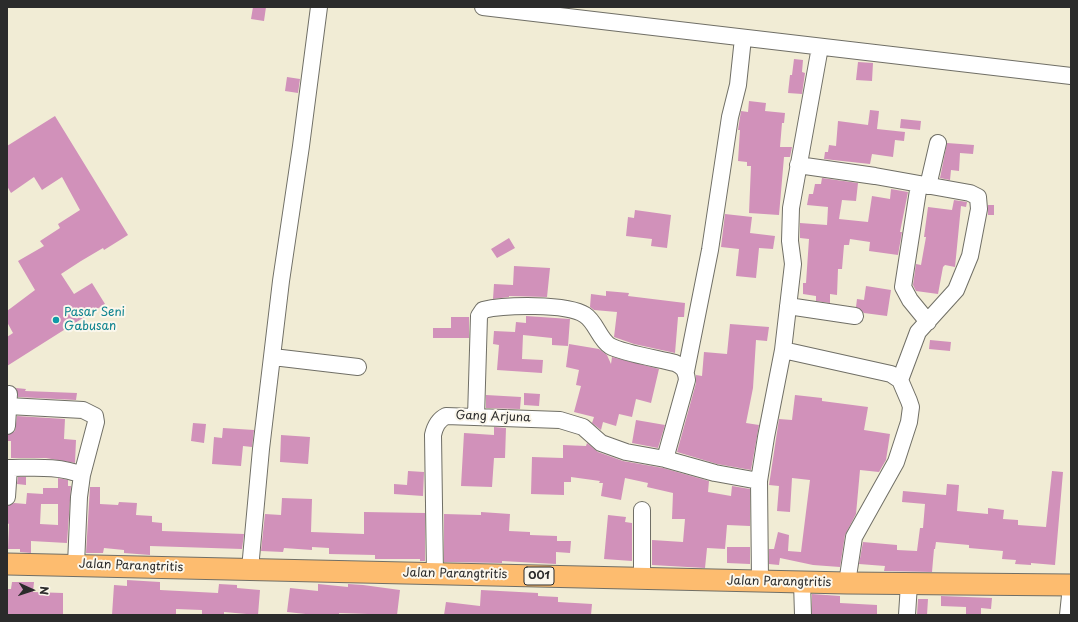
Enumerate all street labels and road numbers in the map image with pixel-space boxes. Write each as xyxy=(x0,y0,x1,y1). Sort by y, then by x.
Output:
street label: Gang Arjuna xyxy=(455,408,531,426)
street label: Jalan Parangtritis xyxy=(79,557,183,575)
street label: Jalan Parangtritis xyxy=(403,566,507,582)
road number: 001 xyxy=(524,567,554,585)
street label: Jalan Parangtritis xyxy=(727,574,831,590)

